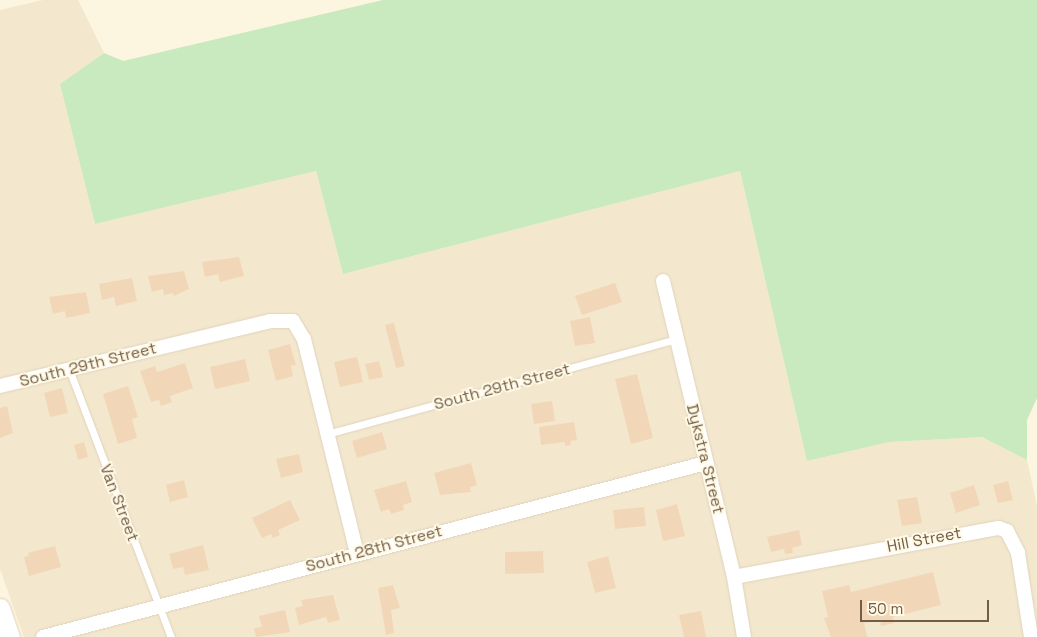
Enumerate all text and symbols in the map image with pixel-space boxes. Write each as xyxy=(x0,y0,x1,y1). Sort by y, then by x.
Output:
street label: South 29th Street xyxy=(18,339,158,391)
street label: South 29th Street xyxy=(432,360,572,414)
street label: Dykstra Street xyxy=(682,402,728,516)
street label: Van Street xyxy=(95,462,143,544)
street label: South 28th Street xyxy=(304,522,444,576)
street label: Hill Street xyxy=(885,523,963,557)
scale bar xyxy=(862,590,991,622)
text: 50 m xyxy=(868,599,903,618)

